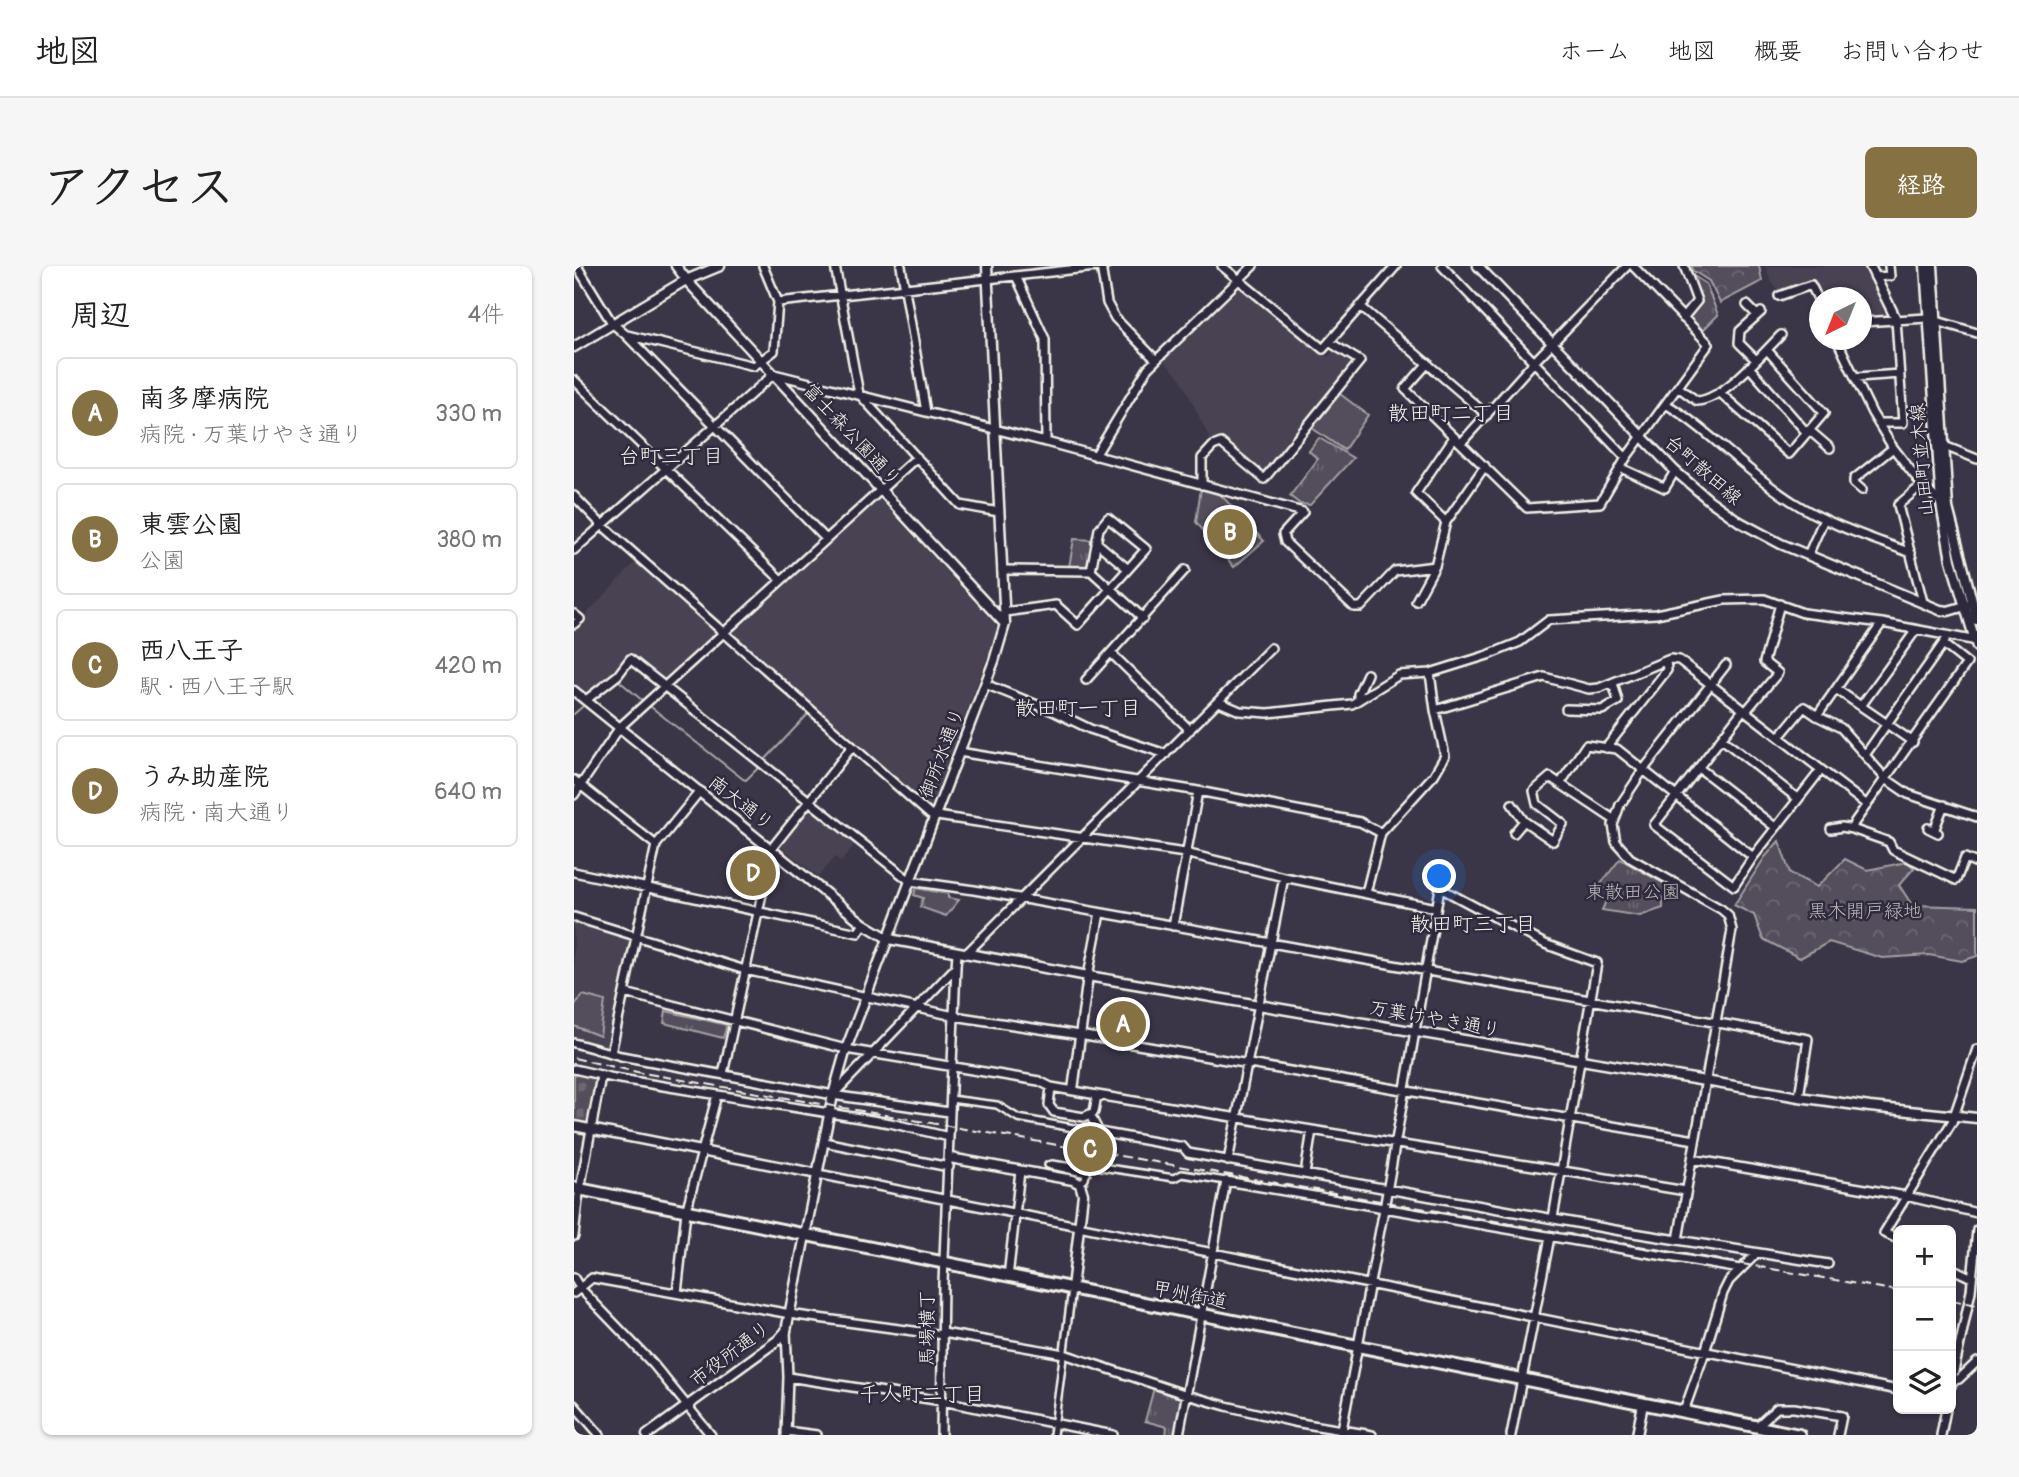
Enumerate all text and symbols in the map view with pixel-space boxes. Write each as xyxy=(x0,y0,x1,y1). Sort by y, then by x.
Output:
text: 地図 xyxy=(35,31,101,72)
text: ホーム xyxy=(1559,37,1630,66)
text: 地図 xyxy=(1668,37,1716,66)
text: 概要 xyxy=(1754,37,1802,66)
text: お問い合わせ xyxy=(1840,37,1984,66)
button: 経路 xyxy=(1865,147,1977,218)
text: アクセス xyxy=(42,157,235,218)
north arrow xyxy=(1809,287,1872,350)
text: 周辺 xyxy=(70,297,130,334)
text: 4件 xyxy=(468,300,504,329)
street label: 富士森公園通り xyxy=(798,378,906,492)
text: 南多摩病院 xyxy=(139,383,269,415)
text: A xyxy=(88,399,102,428)
text: 330 m xyxy=(435,399,502,428)
district label: 散田町二丁目 xyxy=(1388,400,1514,427)
street label: 山田町並木線 xyxy=(1905,402,1939,518)
text: 病院 · 万葉けやき通り xyxy=(139,420,363,449)
street label: 台町散田線 xyxy=(1659,430,1747,510)
district label: 台町三丁目 xyxy=(619,443,724,470)
pin: B xyxy=(1207,506,1253,558)
text: 東雲公園 xyxy=(139,509,243,541)
text: B xyxy=(88,525,102,554)
text: 380 m xyxy=(436,525,502,554)
text: 公園 xyxy=(139,546,185,575)
text: 西八王子 xyxy=(139,635,243,667)
text: C xyxy=(88,651,102,680)
text: 420 m xyxy=(435,651,502,680)
text: 駅 · 西八王子駅 xyxy=(139,672,294,701)
district label: 散田町一丁目 xyxy=(1015,695,1141,722)
street label: 御所水通り xyxy=(914,704,970,802)
text: うみ助産院 xyxy=(139,761,269,793)
street label: 南大通り xyxy=(704,770,778,836)
text: D xyxy=(88,777,102,806)
text: 640 m xyxy=(434,777,502,806)
text: 病院 · 南大通り xyxy=(139,798,294,827)
pin: D xyxy=(730,847,776,899)
your location xyxy=(1422,859,1456,893)
park label: 東散田公園 xyxy=(1585,880,1681,904)
park label: 黒木開戸緑地 xyxy=(1808,899,1922,923)
district label: 散田町三丁目 xyxy=(1410,911,1536,938)
street label: 万葉けやき通り xyxy=(1367,996,1503,1042)
pin: A xyxy=(1100,998,1146,1050)
pin: C xyxy=(1067,1123,1113,1175)
map controls xyxy=(1893,1225,1956,1414)
button: + xyxy=(1893,1225,1956,1288)
street label: 甲州街道 xyxy=(1150,1276,1230,1314)
button: − xyxy=(1893,1288,1956,1351)
street label: 馬場横丁 xyxy=(915,1290,939,1366)
street label: 市役所通り xyxy=(685,1316,775,1392)
button: layers xyxy=(1893,1351,1956,1414)
district label: 千人町二丁目 xyxy=(859,1381,985,1408)

